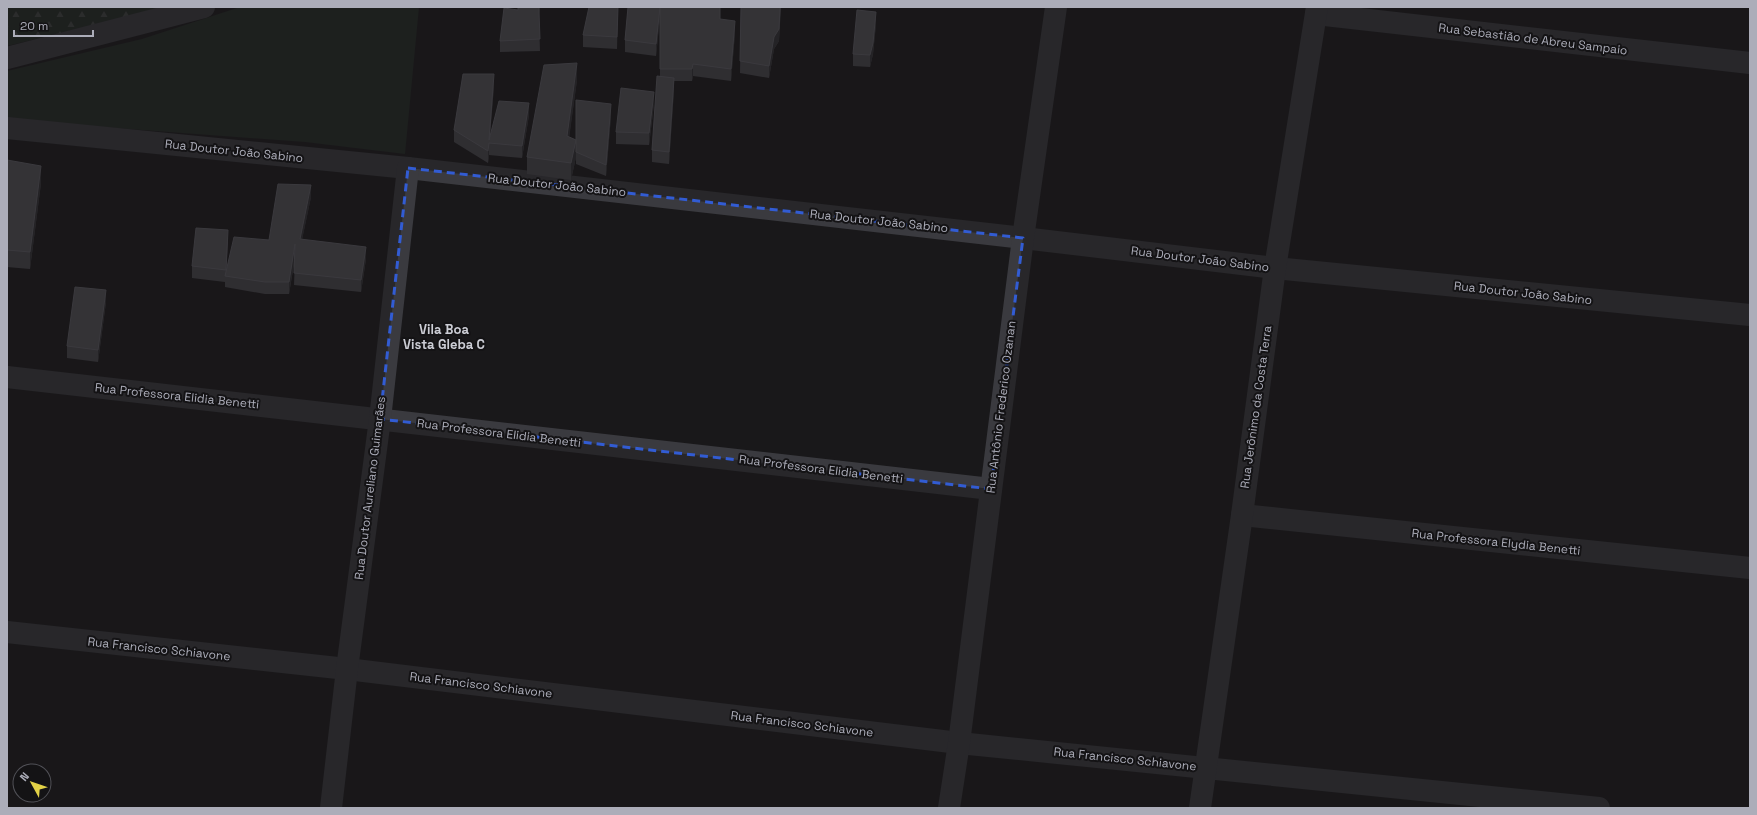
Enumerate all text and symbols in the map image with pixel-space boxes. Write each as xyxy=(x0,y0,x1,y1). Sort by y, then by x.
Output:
scale bar xyxy=(14,12,93,38)
text: 20 m xyxy=(20,18,48,34)
street label: Rua Sebastião de Abreu Sampaio xyxy=(1438,19,1628,59)
street label: Rua Doutor João Sabino xyxy=(164,136,304,166)
street label: Rua Doutor João Sabino xyxy=(487,170,627,200)
street label: Rua Doutor João Sabino xyxy=(809,206,949,236)
street label: Rua Doutor João Sabino xyxy=(1130,243,1270,275)
street label: Rua Doutor João Sabino xyxy=(1453,278,1593,308)
street label: Rua Antônio Frederico Ozanan xyxy=(982,320,1020,494)
district label: Vila Boa Vista Gleba C xyxy=(403,321,485,353)
street label: Rua Jerônimo da Costa Terra xyxy=(1237,324,1275,490)
street label: Rua Professora Elidia Benetti xyxy=(94,379,260,413)
street label: Rua Doutor Aureliano Guimarães xyxy=(351,395,389,581)
street label: Rua Professora Elidia Benetti xyxy=(416,415,582,451)
street label: Rua Professora Elidia Benetti xyxy=(738,451,904,487)
street label: Rua Professora Elydia Benetti xyxy=(1411,525,1581,559)
street label: Rua Francisco Schiavone xyxy=(87,634,231,664)
street label: Rua Francisco Schiavone xyxy=(409,668,553,702)
street label: Rua Francisco Schiavone xyxy=(730,707,874,741)
street label: Rua Francisco Schiavone xyxy=(1053,744,1197,774)
north arrow xyxy=(12,763,52,803)
text: N xyxy=(17,769,32,784)

